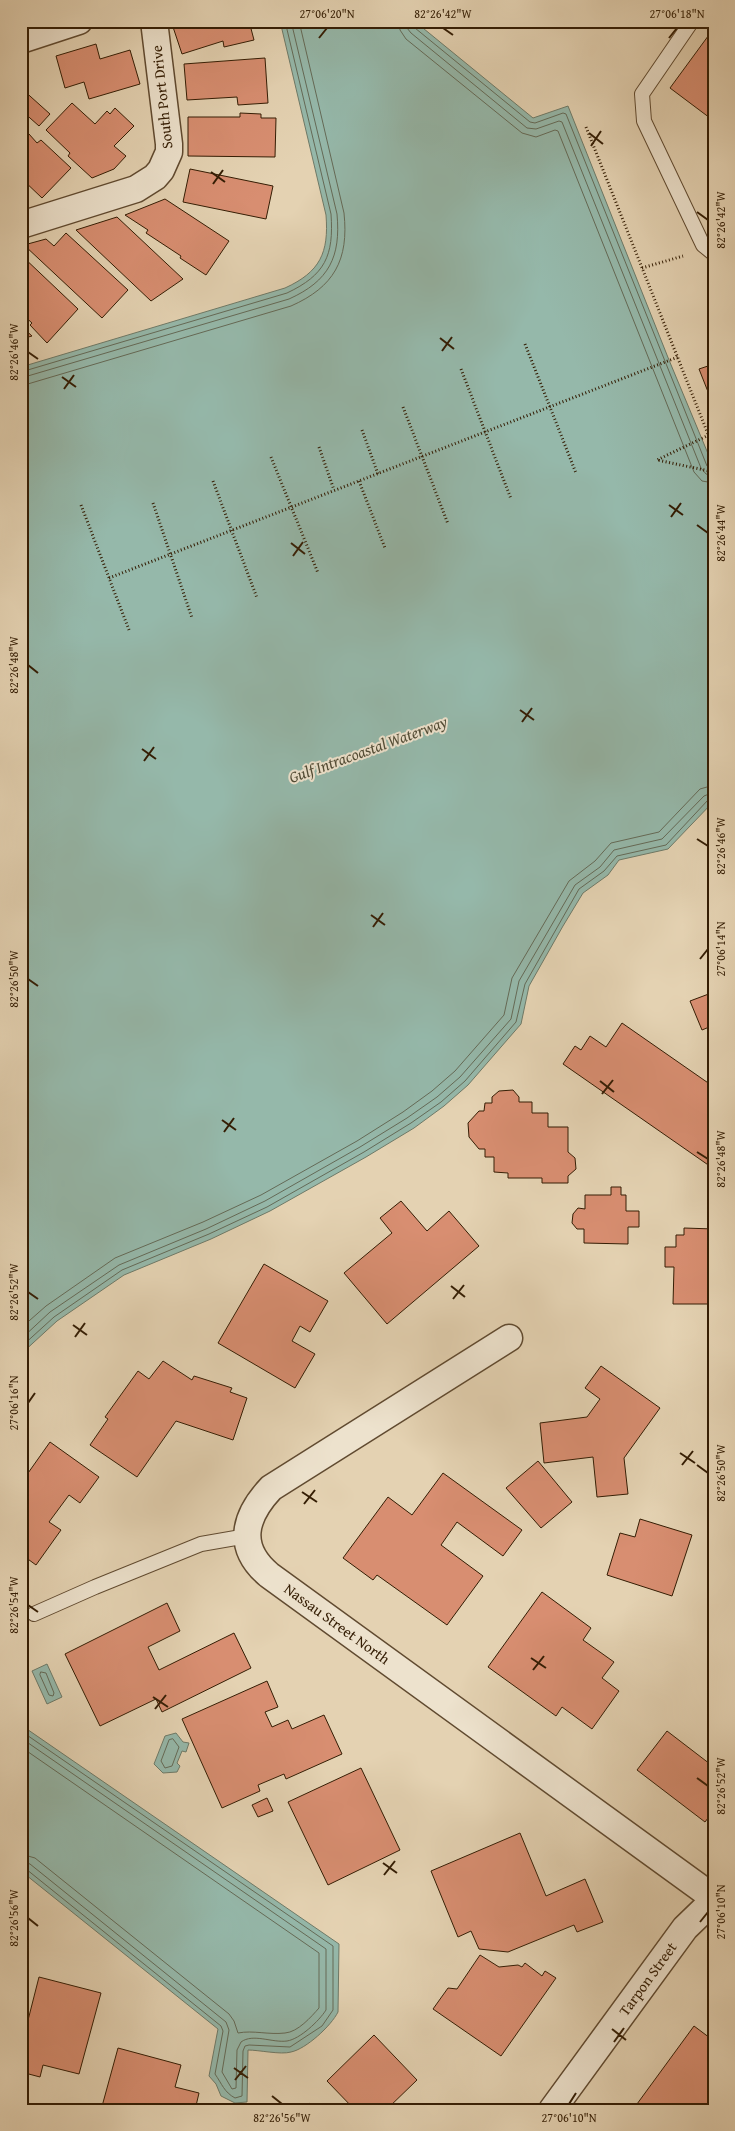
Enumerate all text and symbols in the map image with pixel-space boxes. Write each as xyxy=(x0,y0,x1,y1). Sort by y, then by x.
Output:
text: 27°06'20"N xyxy=(299,5,355,22)
text: 82°26'42"W xyxy=(414,5,473,22)
text: 27°06'18"N xyxy=(649,5,705,22)
street label: South Port Drive xyxy=(146,44,177,150)
text: 82°26'42"W xyxy=(712,190,729,249)
text: 82°26'46"W xyxy=(5,322,22,381)
text: 82°26'44"W xyxy=(712,503,729,562)
text: 82°26'48"W xyxy=(5,635,22,694)
water label: Gulf Intracoastal Waterway xyxy=(285,709,451,789)
text: 82°26'46"W xyxy=(712,816,729,875)
text: 27°06'14"N xyxy=(712,921,729,977)
text: 82°26'50"W xyxy=(5,949,22,1008)
text: 82°26'48"W xyxy=(712,1129,729,1188)
text: 82°26'52"W xyxy=(5,1262,22,1321)
text: 27°06'16"N xyxy=(5,1375,22,1431)
text: 82°26'50"W xyxy=(712,1443,729,1502)
text: 82°26'54"W xyxy=(5,1575,22,1634)
street label: Nassau Street North xyxy=(280,1578,395,1669)
text: 82°26'52"W xyxy=(712,1756,729,1815)
text: 27°06'10"N xyxy=(712,1884,729,1940)
text: 82°26'56"W xyxy=(5,1888,22,1947)
street label: Tarpon Street xyxy=(614,1937,682,2020)
text: 82°26'56"W xyxy=(253,2109,312,2126)
text: 27°06'10"N xyxy=(541,2109,597,2126)

